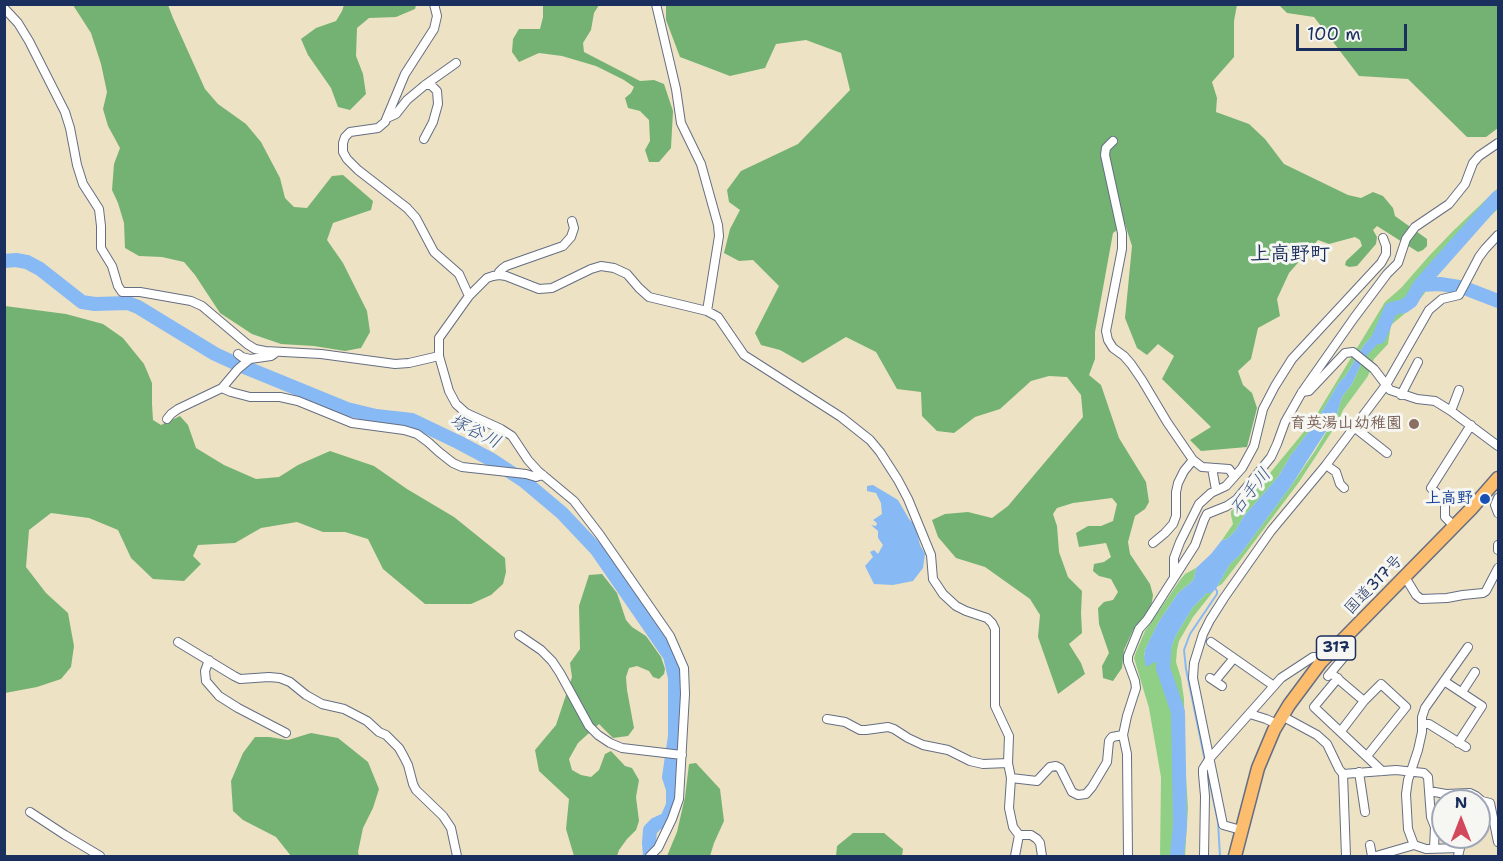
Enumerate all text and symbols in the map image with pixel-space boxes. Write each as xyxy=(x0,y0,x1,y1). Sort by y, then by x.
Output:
scale bar xyxy=(1299,12,1410,50)
text: 100 m xyxy=(1307,22,1361,46)
district label: 上高野町 xyxy=(1250,243,1330,267)
water label: 塚谷川 xyxy=(446,410,504,454)
place label: 育英湯山幼稚園 xyxy=(1290,414,1402,434)
marker: 育英湯山幼稚園 xyxy=(1407,417,1421,431)
water label: 石手川 xyxy=(1226,464,1276,520)
place label: 上高野 xyxy=(1425,489,1473,509)
marker: 上高野 xyxy=(1478,492,1492,506)
street label: 国道317号 xyxy=(1341,551,1407,619)
road number: 317 xyxy=(1316,636,1356,660)
north arrow xyxy=(1431,789,1491,849)
text: N xyxy=(1455,792,1467,813)

